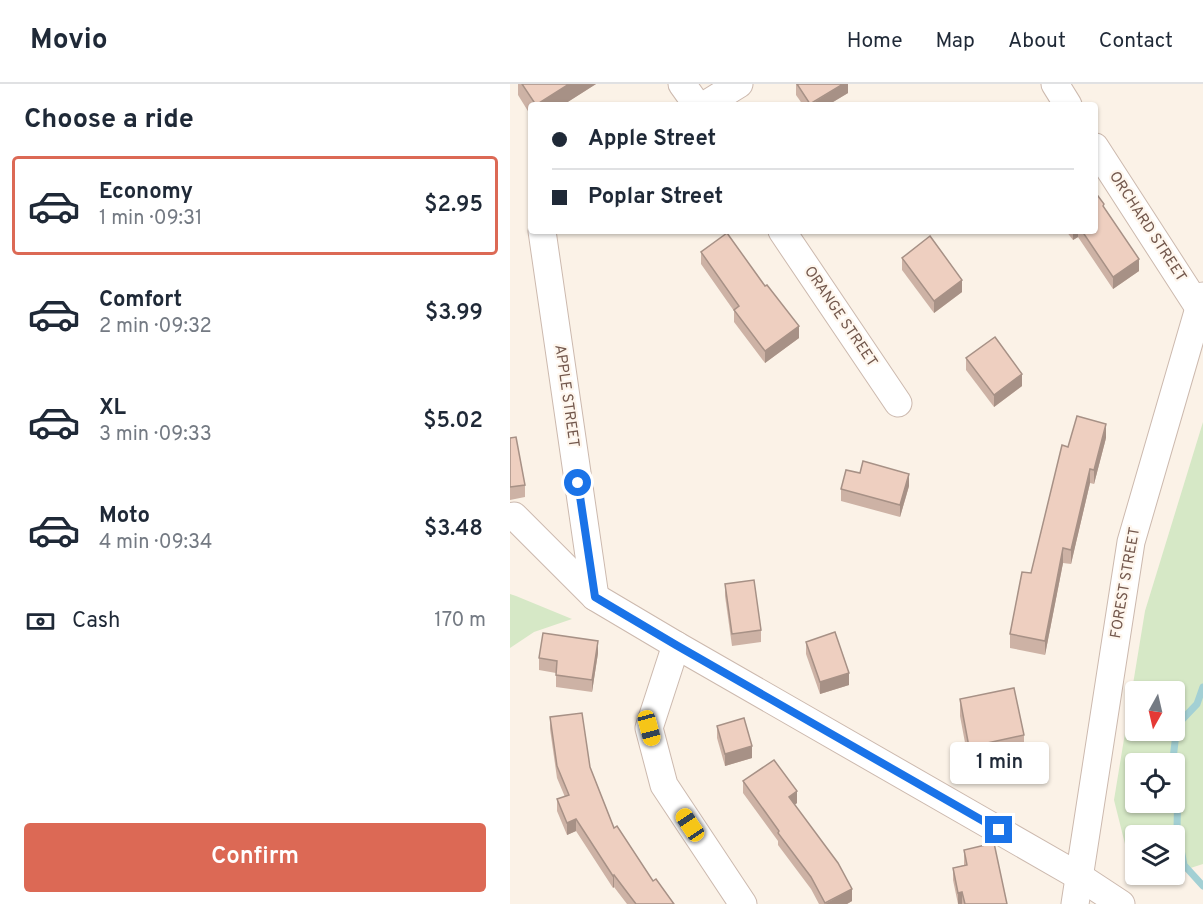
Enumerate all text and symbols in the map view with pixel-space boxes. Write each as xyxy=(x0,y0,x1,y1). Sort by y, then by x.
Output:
text: Movio xyxy=(30,23,108,59)
text: Home xyxy=(847,28,903,55)
text: Map xyxy=(936,28,975,55)
text: About xyxy=(1008,28,1066,55)
text: Contact xyxy=(1099,28,1173,55)
text: Choose a ride xyxy=(24,103,194,137)
text: Apple Street xyxy=(588,126,716,153)
street label: ORCHARD STREET xyxy=(1104,168,1190,286)
icon: car xyxy=(27,179,81,233)
text: Economy xyxy=(99,179,193,206)
text: Poplar Street xyxy=(588,184,723,211)
text: $2.95 xyxy=(424,192,483,219)
text: 1 min · 09:31 xyxy=(99,206,203,232)
street label: ORANGE STREET xyxy=(799,263,881,371)
icon: car xyxy=(27,287,81,341)
text: Comfort xyxy=(99,287,182,314)
text: $3.99 xyxy=(425,300,483,327)
text: 2 min · 09:32 xyxy=(99,314,212,340)
street label: APPLE STREET xyxy=(549,343,583,449)
icon: car xyxy=(27,395,81,449)
text: XL xyxy=(99,395,126,422)
text: $5.02 xyxy=(423,408,483,435)
text: 3 min · 09:33 xyxy=(99,422,212,448)
route start xyxy=(564,469,591,496)
icon: car xyxy=(27,503,81,557)
text: Moto xyxy=(99,503,150,530)
text: $3.48 xyxy=(424,516,483,543)
street label: FOREST STREET xyxy=(1107,526,1145,640)
text: 4 min · 09:34 xyxy=(99,530,213,556)
icon: cash xyxy=(24,605,57,638)
text: Cash xyxy=(72,608,121,635)
text: 170 m xyxy=(434,608,486,634)
north arrow xyxy=(1125,681,1185,741)
map controls xyxy=(1125,681,1185,885)
car xyxy=(636,708,662,748)
callout: 1 min xyxy=(950,743,1048,785)
text: 1 min xyxy=(976,750,1023,776)
button: locate xyxy=(1125,753,1185,813)
car xyxy=(672,805,708,845)
route end xyxy=(985,816,1012,843)
button: Confirm xyxy=(24,823,486,892)
button: layers xyxy=(1125,825,1185,885)

